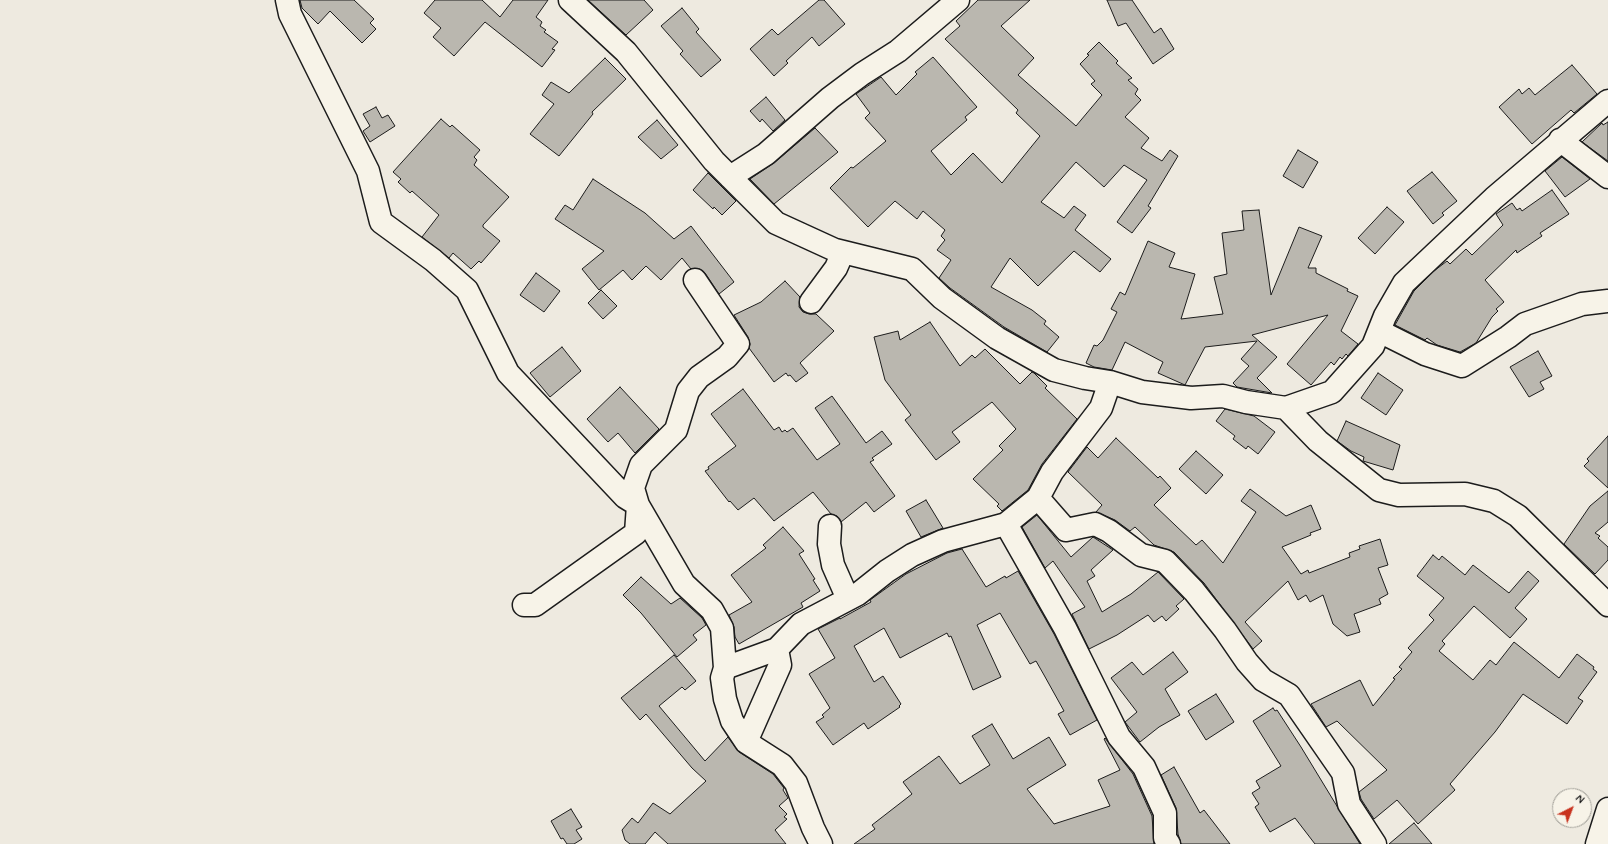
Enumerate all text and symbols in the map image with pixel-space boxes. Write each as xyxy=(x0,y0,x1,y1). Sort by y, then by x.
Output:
north arrow xyxy=(1552,788,1592,828)
text: N xyxy=(1572,792,1587,807)

